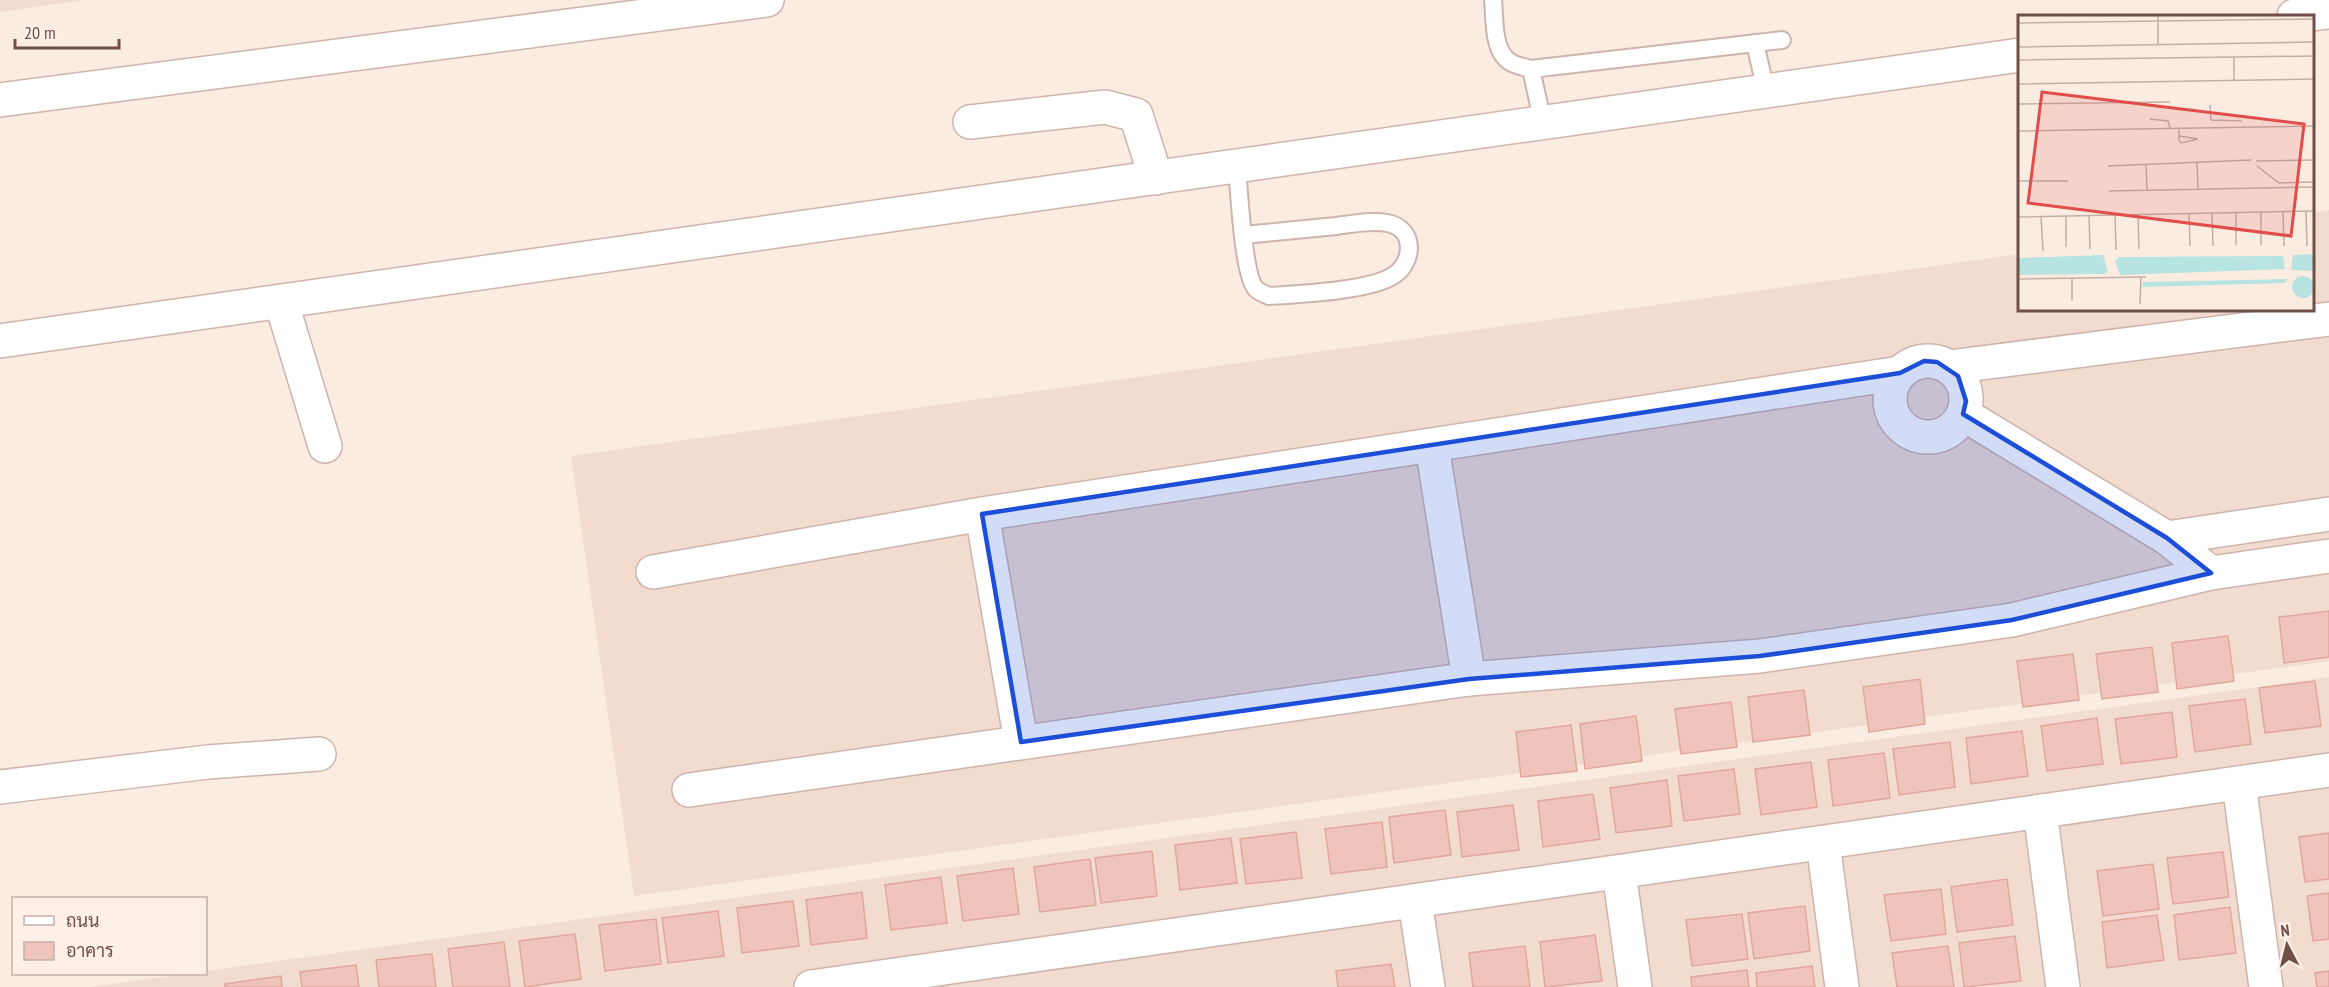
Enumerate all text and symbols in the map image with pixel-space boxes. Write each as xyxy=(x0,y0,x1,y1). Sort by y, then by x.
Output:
scale bar xyxy=(15,12,118,50)
inset map xyxy=(2018,15,2314,310)
text: 20 m xyxy=(24,21,56,44)
legend xyxy=(12,897,207,975)
text: ถนน xyxy=(66,909,99,932)
north arrow xyxy=(2257,915,2317,975)
text: N xyxy=(2280,920,2291,941)
text: อาคาร xyxy=(66,939,114,962)

